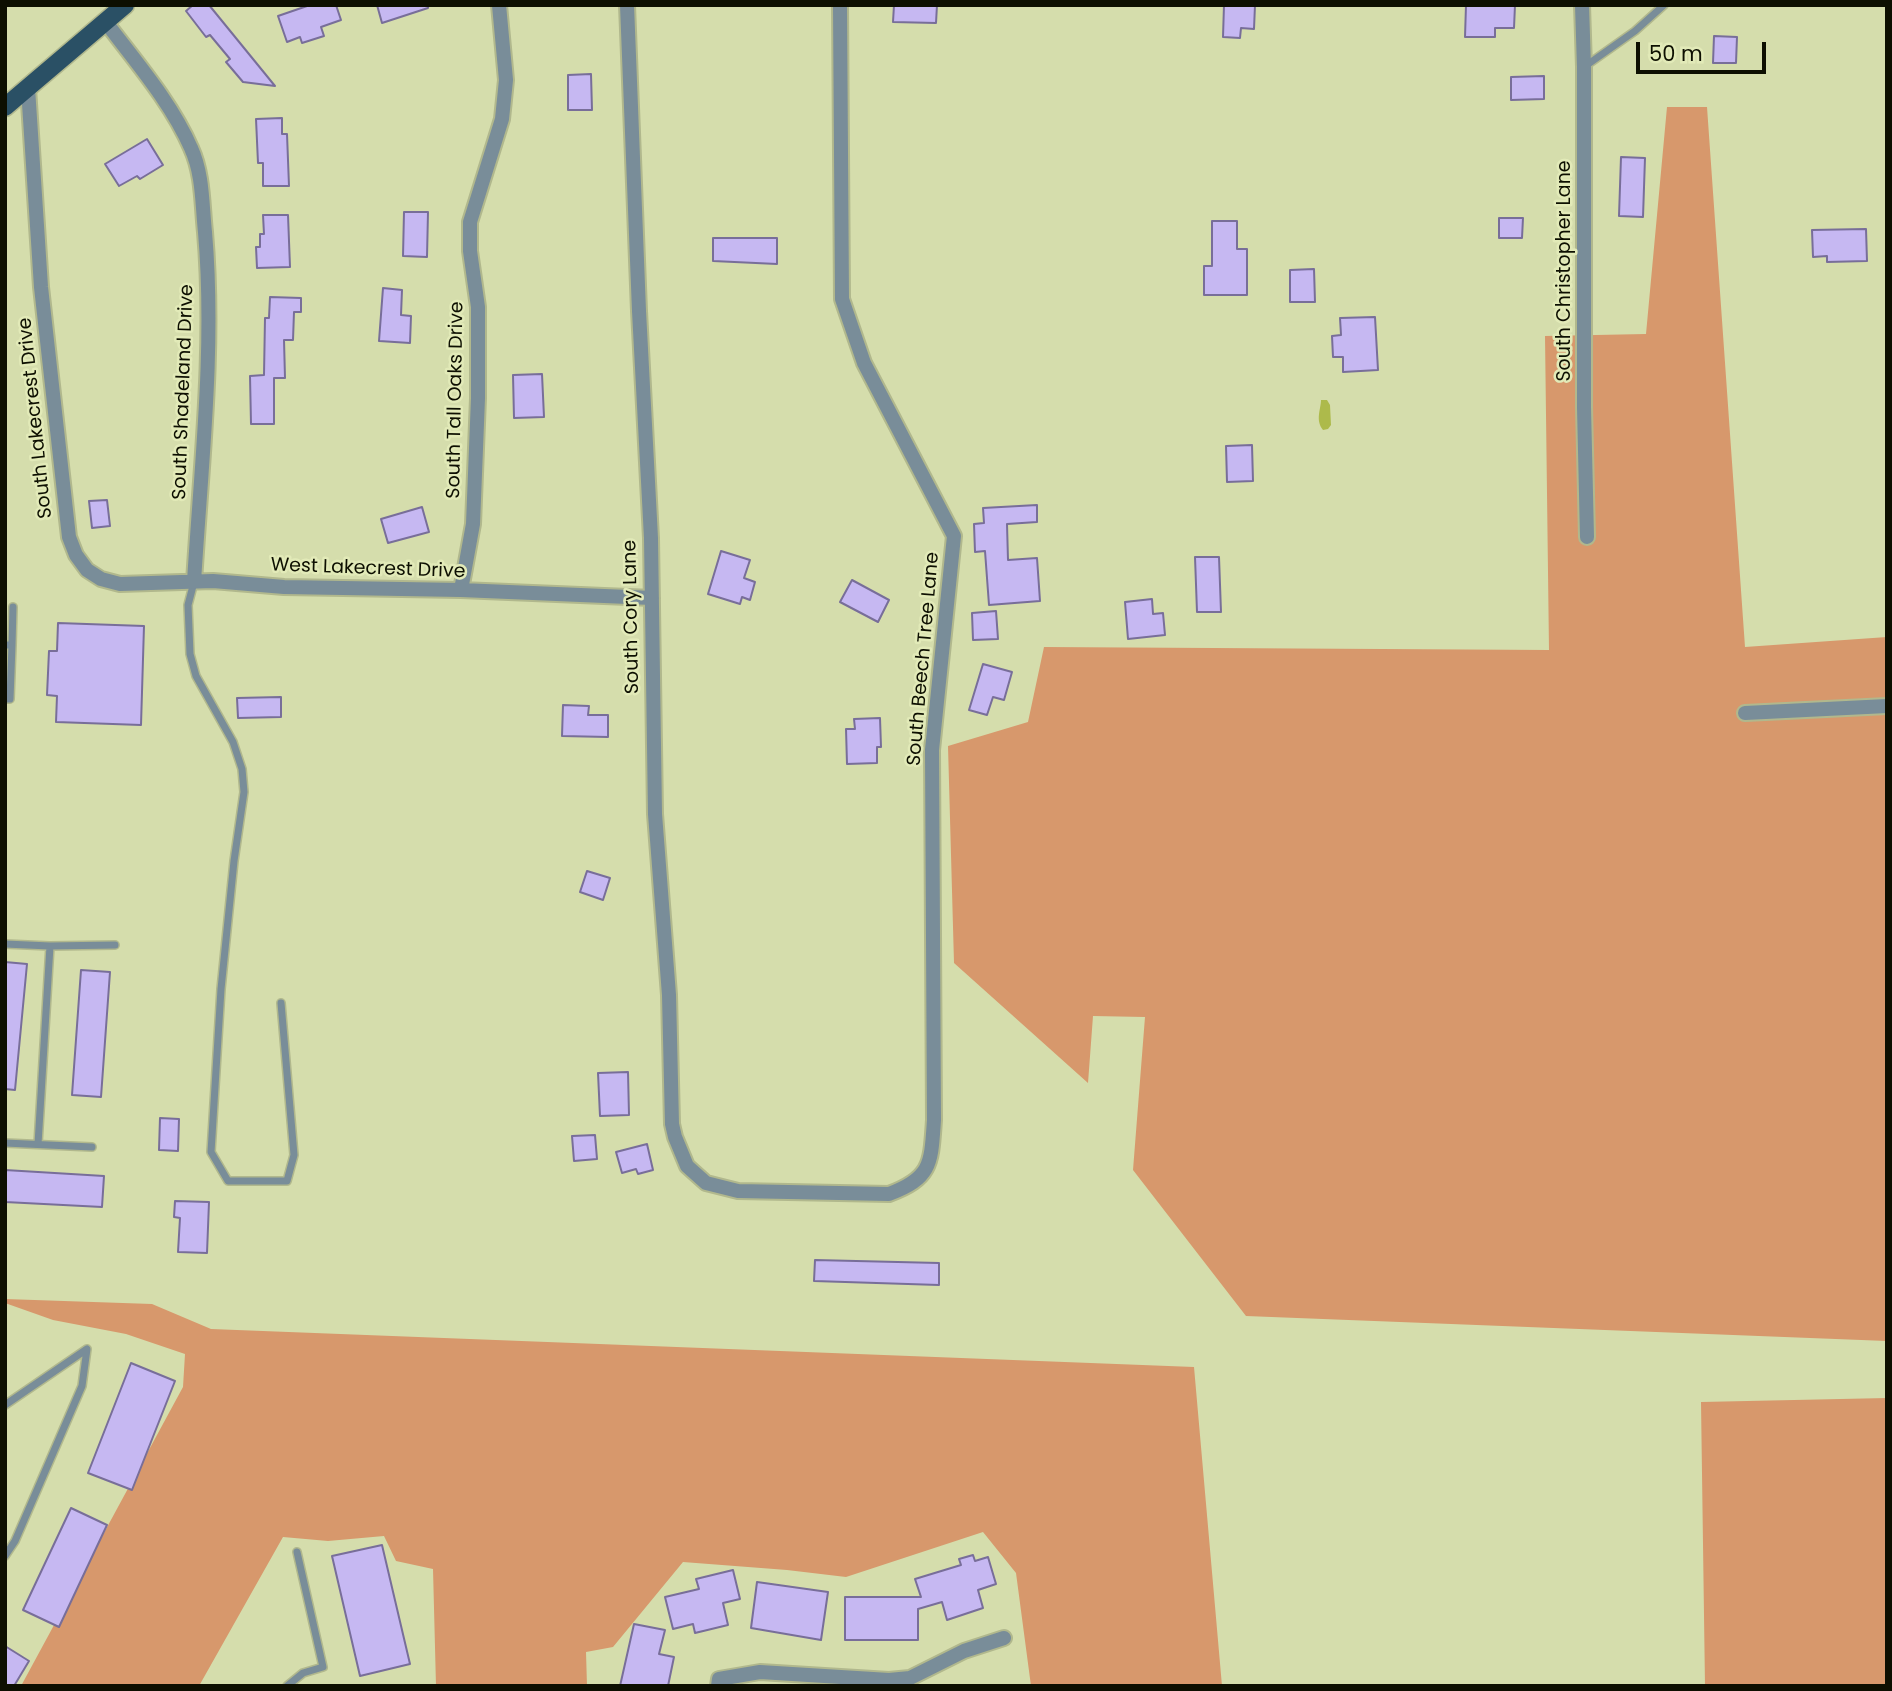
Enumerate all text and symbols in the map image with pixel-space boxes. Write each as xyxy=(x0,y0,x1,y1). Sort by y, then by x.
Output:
scale bar xyxy=(1640,28,1770,72)
text: 50 m xyxy=(1649,39,1703,68)
street label: South Christopher Lane xyxy=(1554,160,1576,382)
street label: South Shadeland Drive xyxy=(169,284,199,500)
street label: South Tall Oaks Drive xyxy=(443,301,469,499)
street label: South Lakecrest Drive xyxy=(14,316,58,520)
street label: South Cory Lane xyxy=(619,540,645,694)
street label: South Beech Tree Lane xyxy=(903,551,945,767)
street label: West Lakecrest Drive xyxy=(270,554,466,584)

